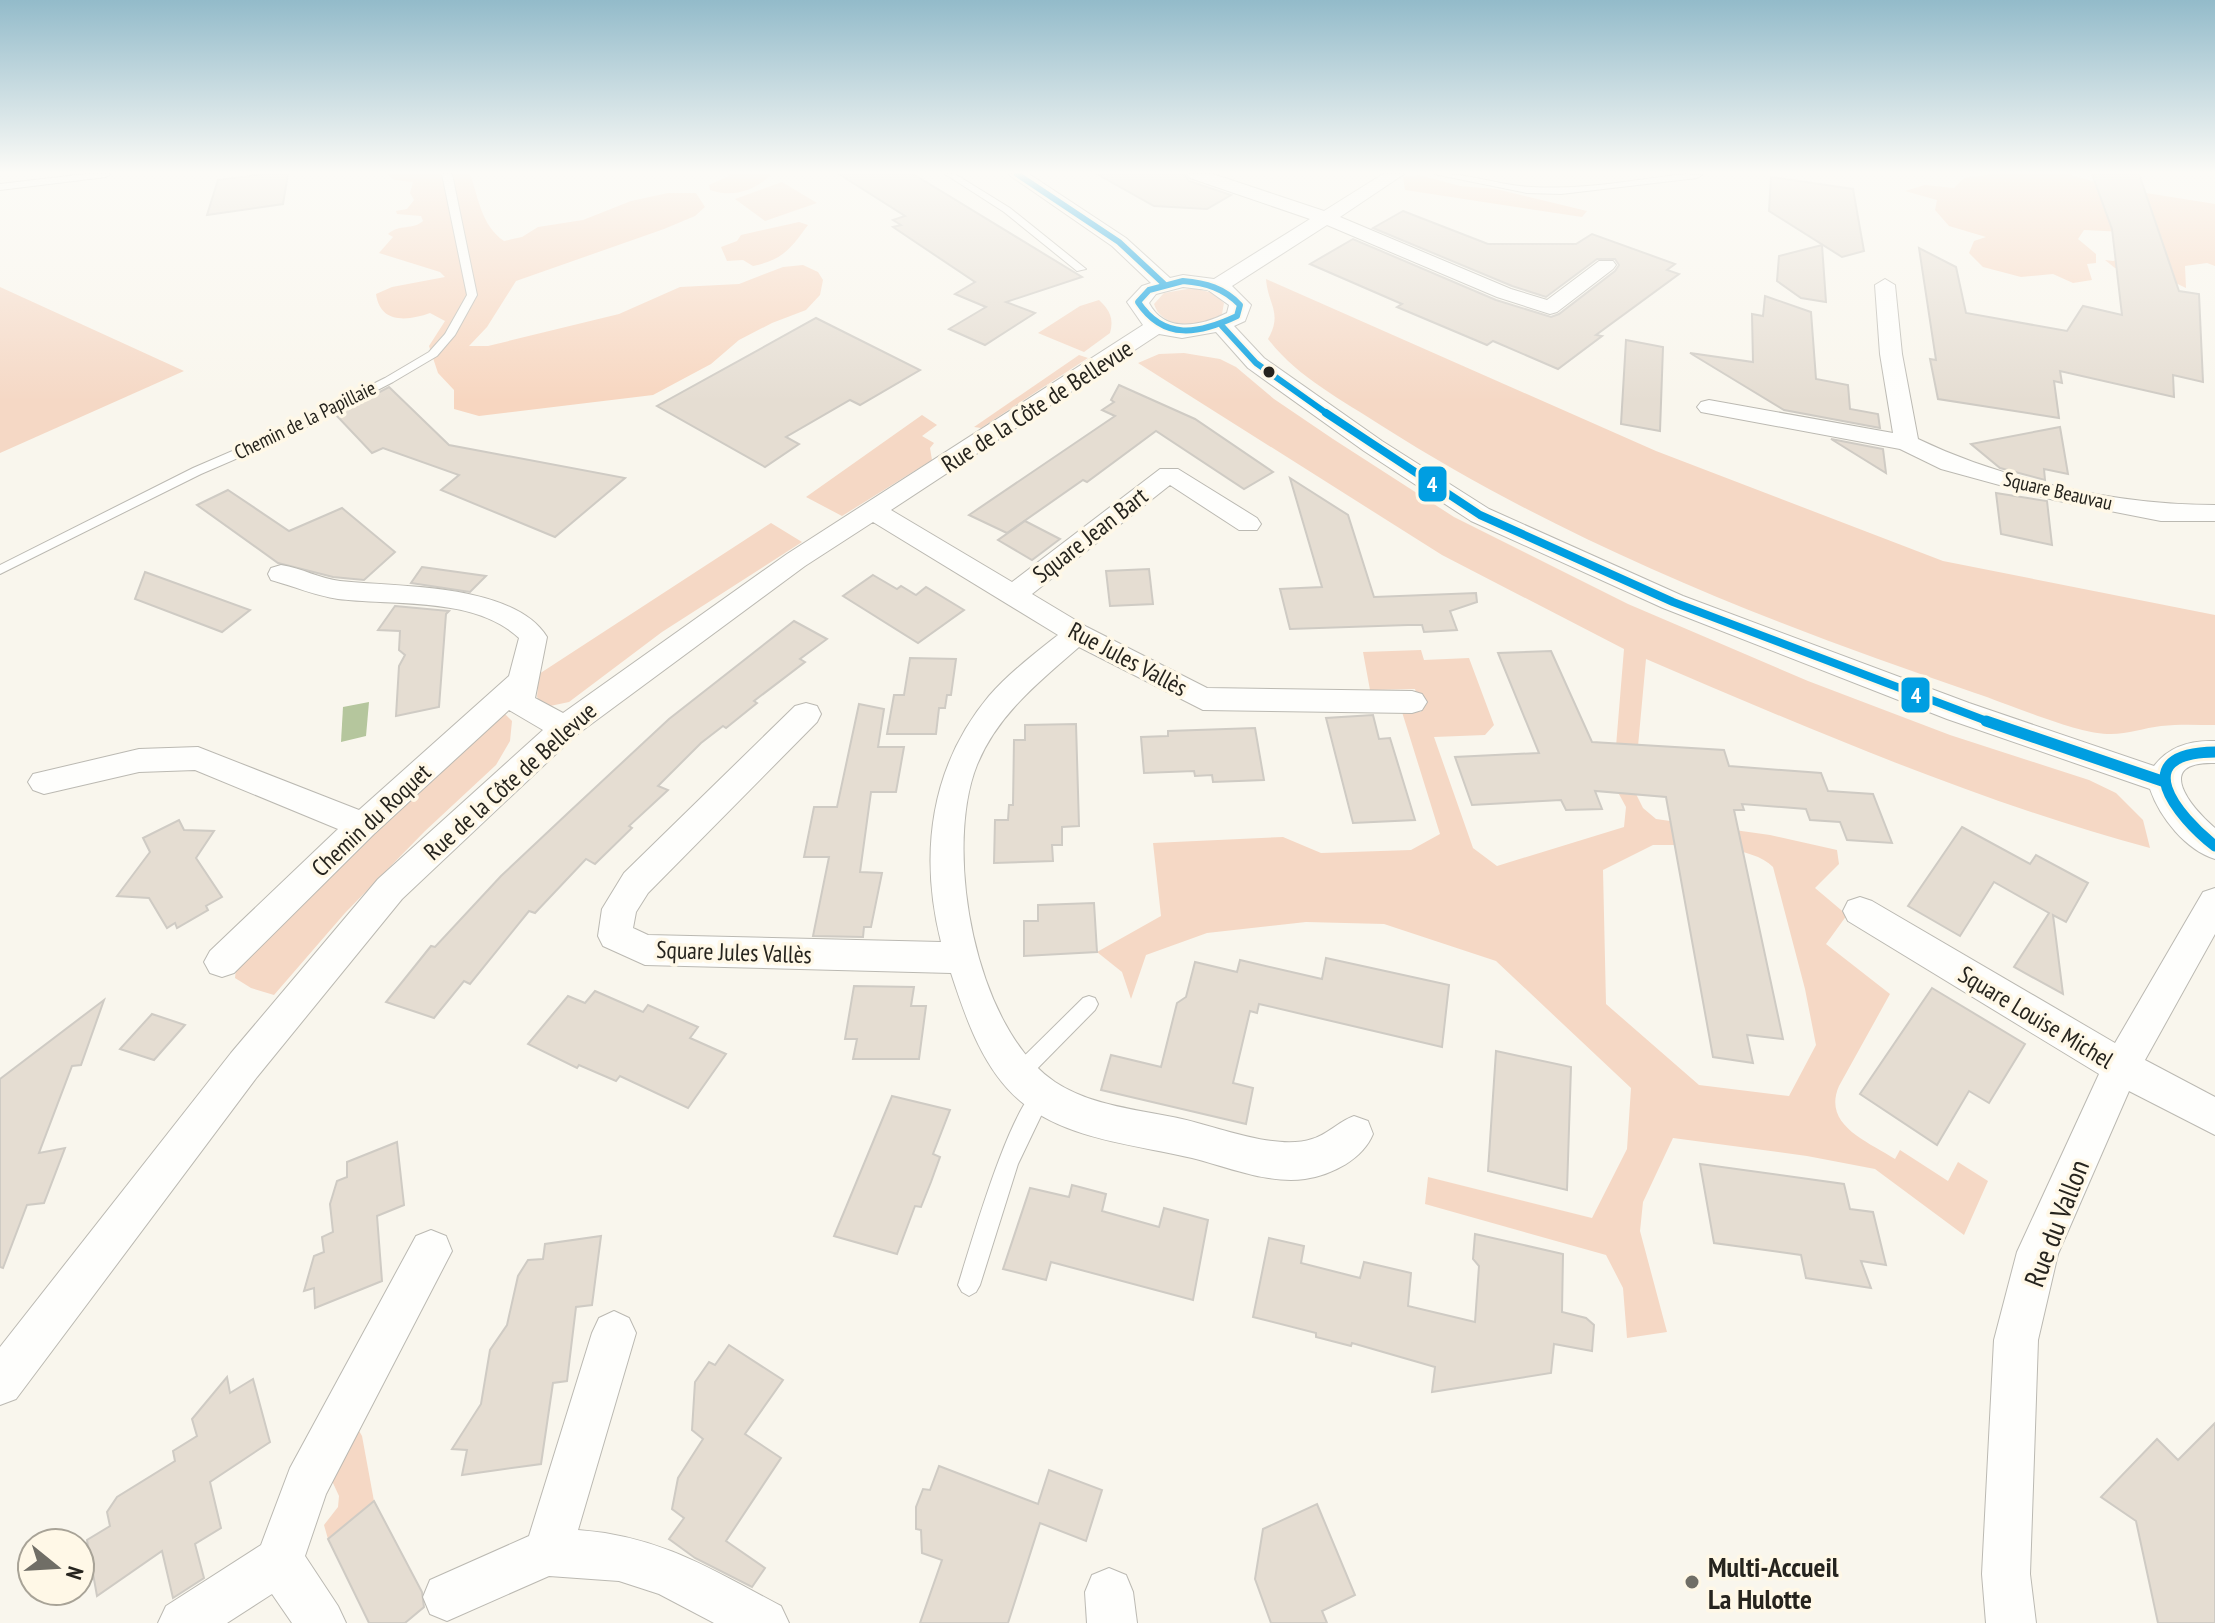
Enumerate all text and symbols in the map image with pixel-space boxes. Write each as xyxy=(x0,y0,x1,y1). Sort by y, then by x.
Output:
street label: Rue de la Côte de Bellevue xyxy=(936,333,1138,479)
unlabelled marker xyxy=(1261,364,1277,380)
street label: Chemin de la Papillaie xyxy=(230,375,380,465)
line badge: 4 xyxy=(1417,465,1448,503)
street label: Square Beauvau xyxy=(2001,466,2115,516)
text: 4 xyxy=(1427,470,1438,498)
street label: Square Jean Bart xyxy=(1026,480,1154,590)
street label: Rue Jules Vallès xyxy=(1063,615,1193,703)
line badge: 4 xyxy=(1900,676,1931,714)
text: 4 xyxy=(1911,681,1922,709)
street label: Rue de la Côte de Bellevue xyxy=(417,695,603,867)
street label: Chemin du Roquet xyxy=(305,757,437,883)
street label: Square Jules Vallès xyxy=(656,934,812,970)
street label: Square Louise Michel xyxy=(1953,959,2119,1076)
street label: Rue du Vallon xyxy=(2015,1154,2097,1292)
north arrow xyxy=(16,1527,96,1607)
place label: Multi-Accueil La Hulotte xyxy=(1708,1548,1839,1617)
text: N xyxy=(60,1563,90,1583)
marker: Multi-Accueil La Hulotte xyxy=(1683,1573,1701,1591)

